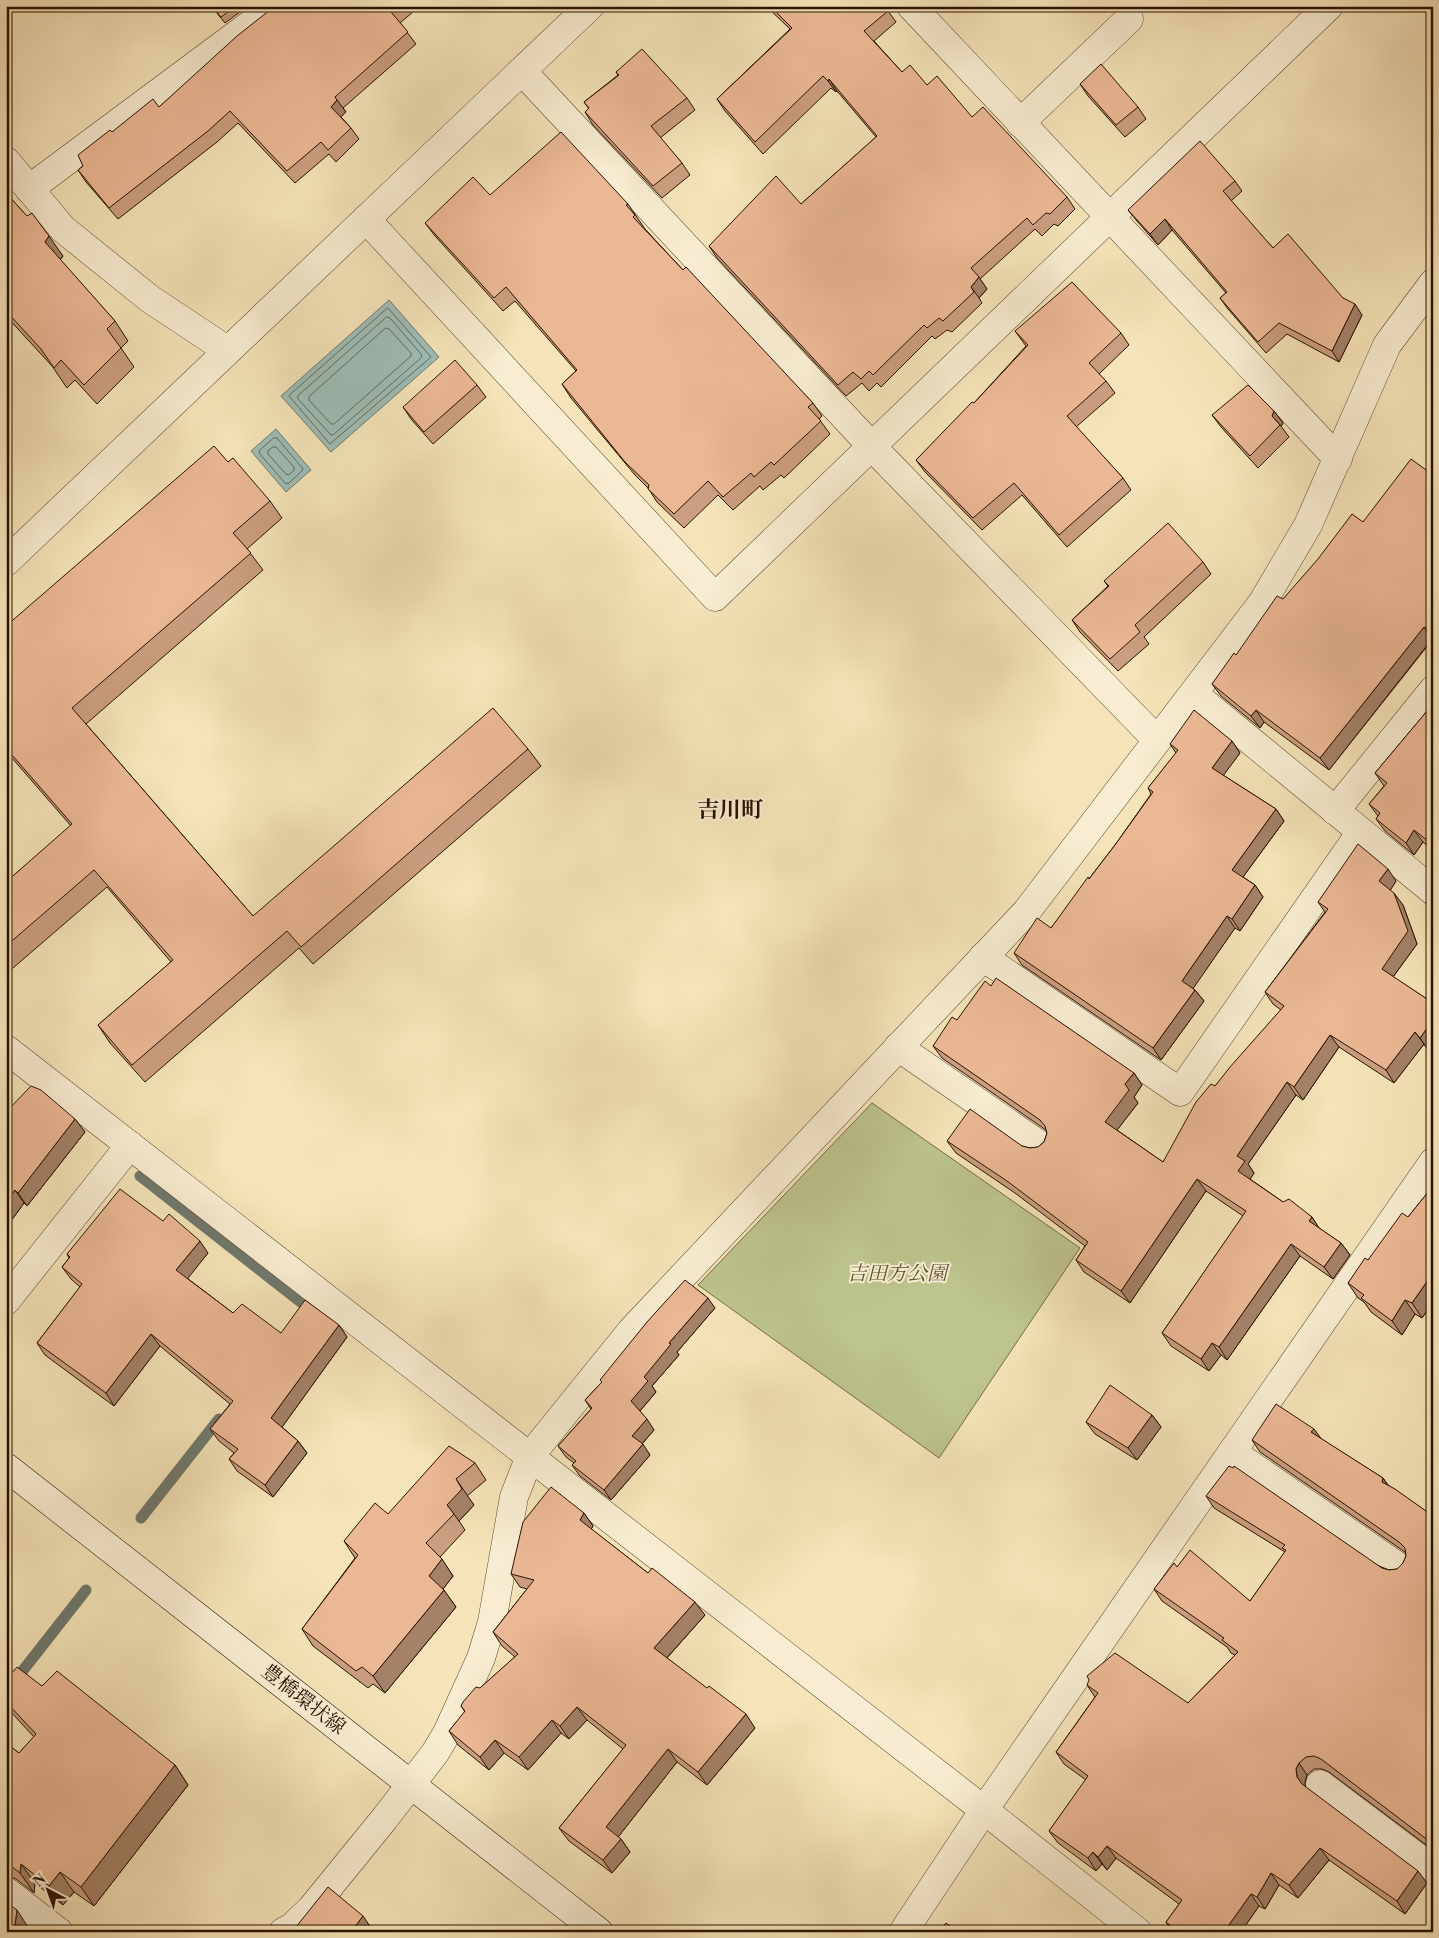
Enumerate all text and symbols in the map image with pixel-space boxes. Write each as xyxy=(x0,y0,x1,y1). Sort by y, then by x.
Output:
district label: 吉川町 xyxy=(697,797,763,824)
park label: 吉田方公園 xyxy=(847,1262,950,1287)
street label: 豊橋環状線 xyxy=(256,1659,350,1741)
north arrow xyxy=(22,1866,72,1916)
text: N xyxy=(30,1871,50,1891)

